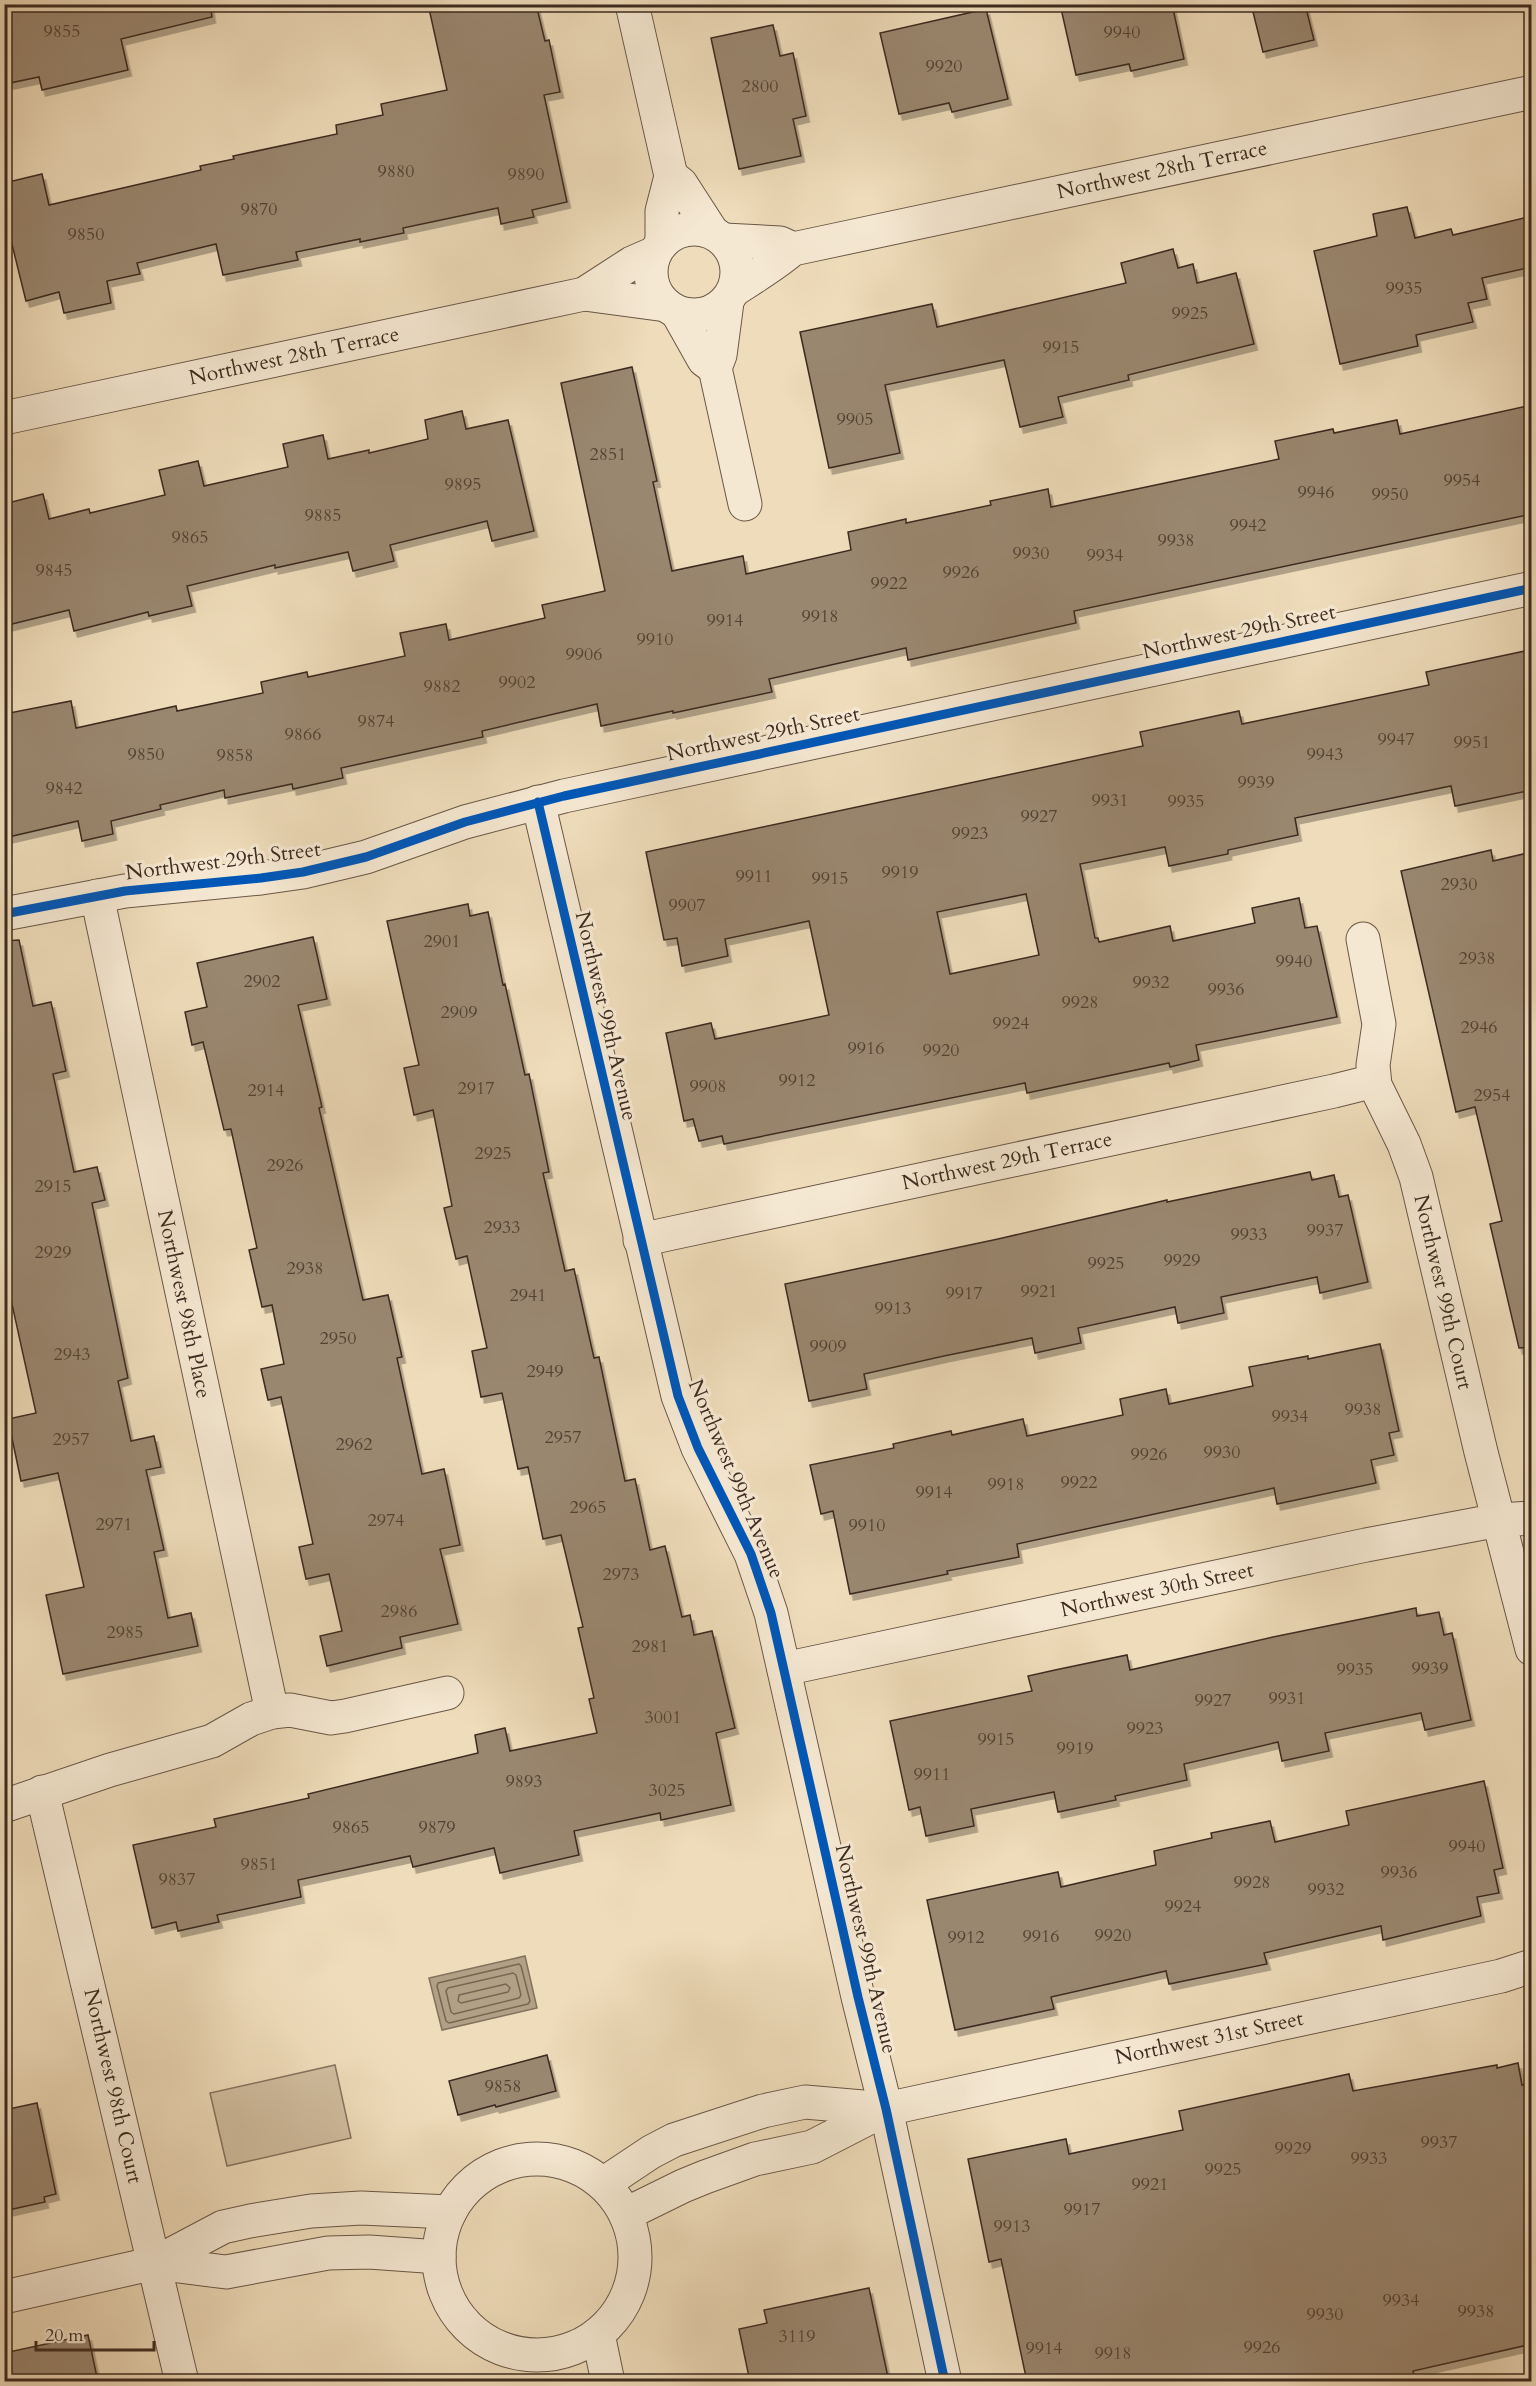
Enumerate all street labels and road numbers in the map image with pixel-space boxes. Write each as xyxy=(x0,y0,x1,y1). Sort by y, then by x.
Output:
street label: Northwest 28th Terrace xyxy=(1054,134,1270,206)
street label: Northwest 28th Terrace xyxy=(186,320,402,392)
street label: Northwest 29th Street xyxy=(1140,597,1339,667)
street label: Northwest 29th Street xyxy=(664,699,863,769)
street label: Northwest 29th Street xyxy=(124,835,323,887)
street label: Northwest 99th Avenue xyxy=(568,908,644,1124)
street label: Northwest 29th Terrace xyxy=(899,1125,1115,1197)
street label: Northwest 99th Court xyxy=(1406,1192,1480,1393)
street label: Northwest 98th Place xyxy=(150,1207,218,1401)
street label: Northwest 99th Avenue xyxy=(681,1375,791,1583)
street label: Northwest 30th Street xyxy=(1058,1555,1257,1625)
street label: Northwest 99th Avenue xyxy=(828,1841,904,2057)
street label: Northwest 98th Court xyxy=(76,1986,150,2187)
street label: Northwest 31st Street xyxy=(1112,2004,1306,2072)

